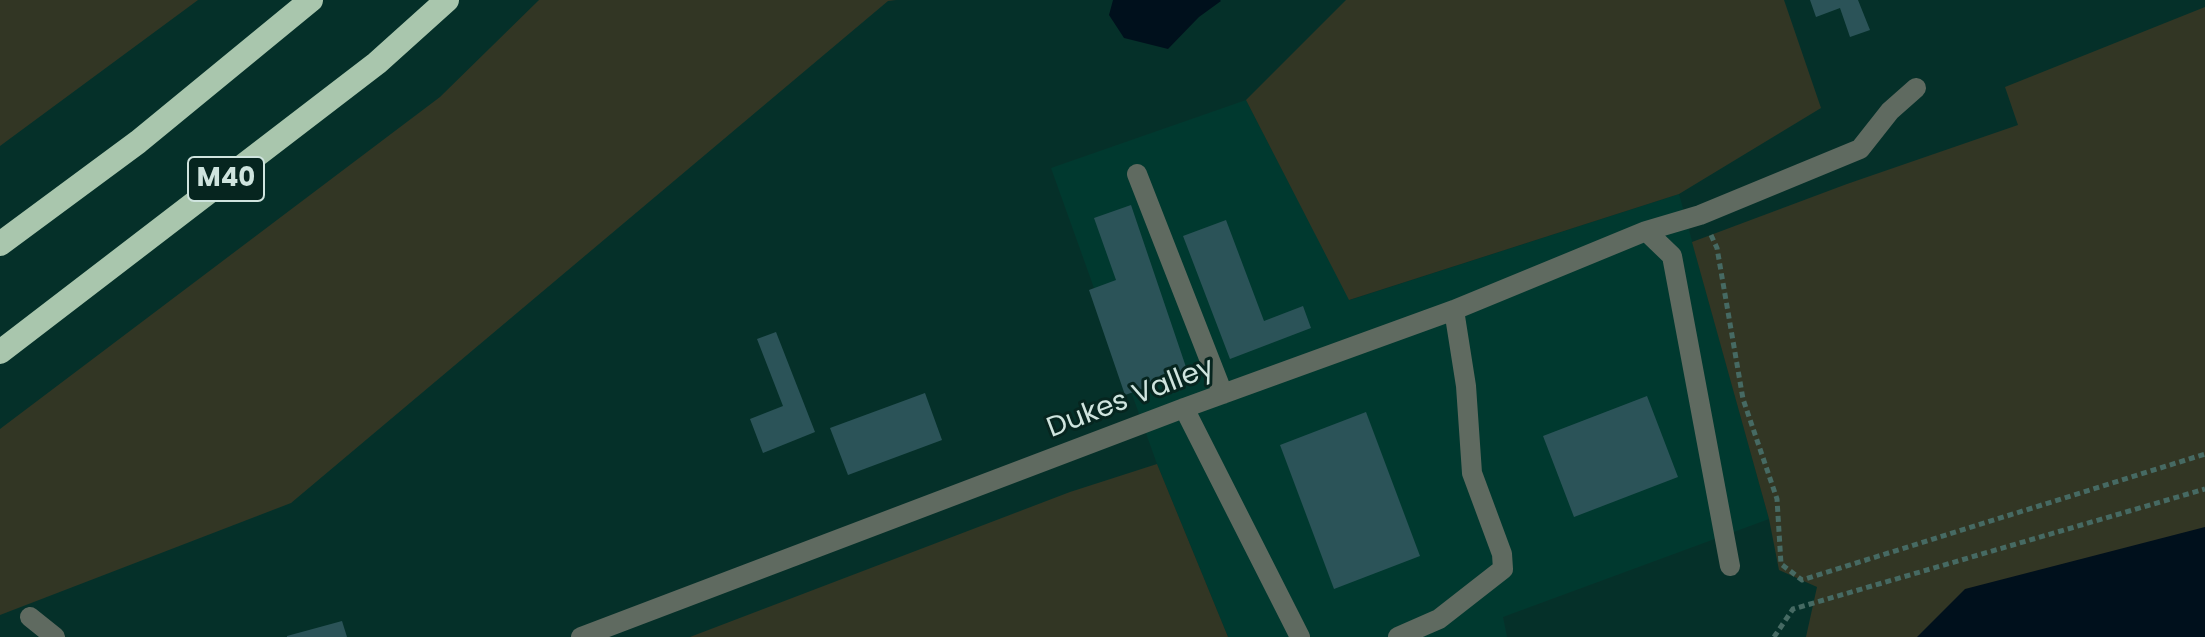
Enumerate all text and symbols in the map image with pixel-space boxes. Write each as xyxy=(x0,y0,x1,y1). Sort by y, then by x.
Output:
road number: M40 xyxy=(188,157,264,201)
street label: Dukes Valley xyxy=(1043,352,1219,446)

